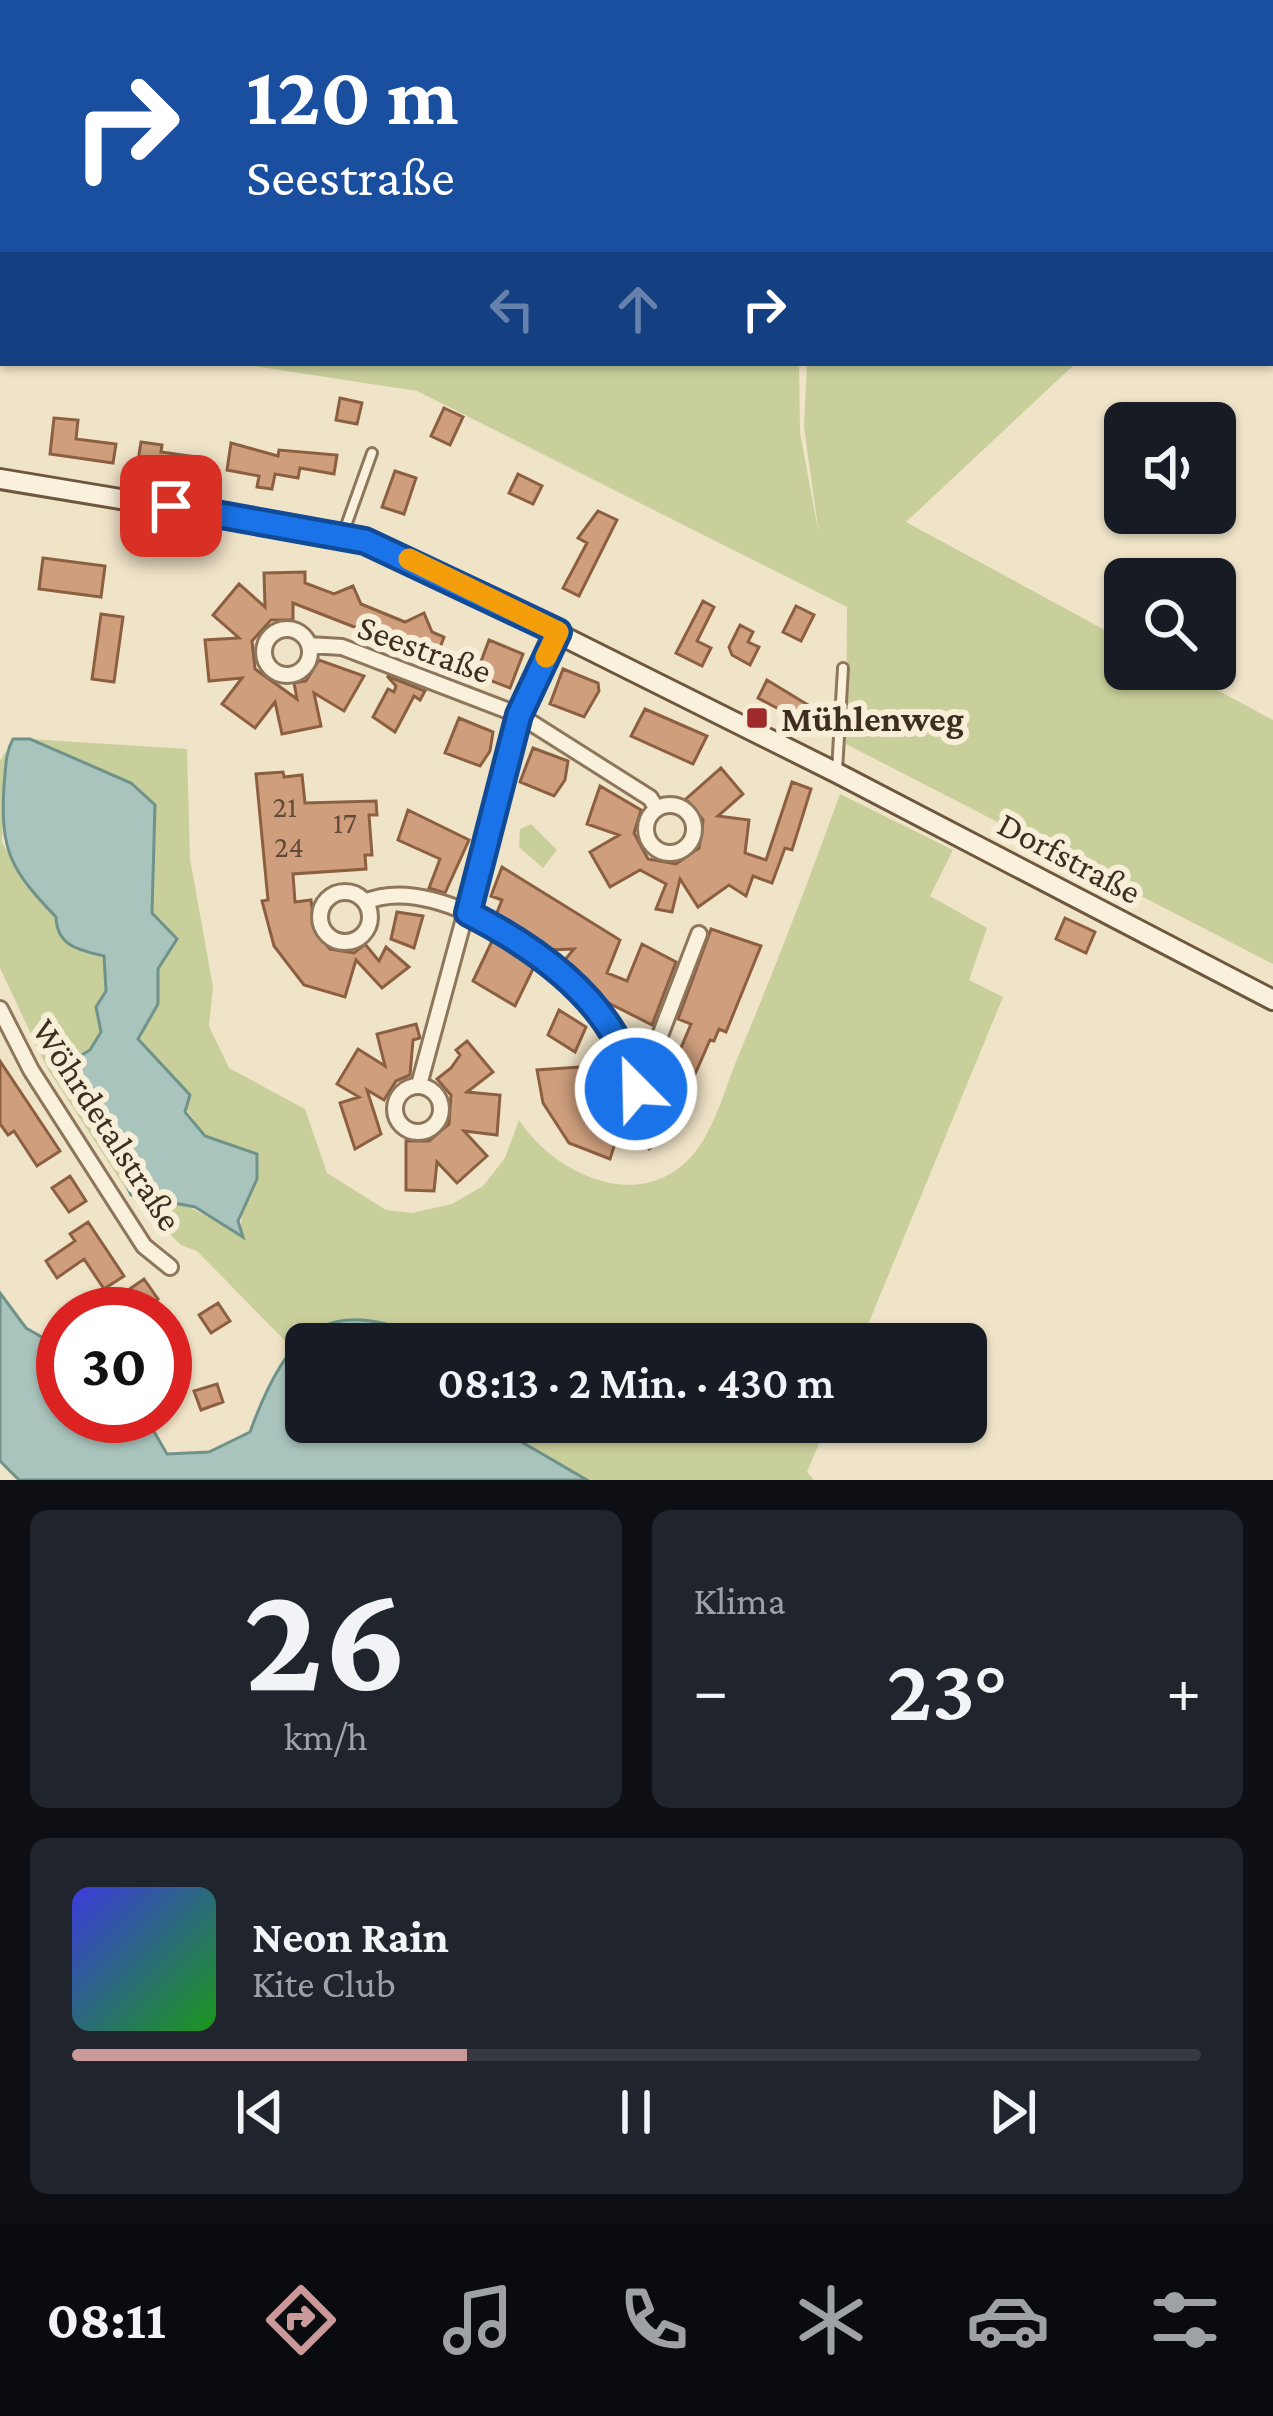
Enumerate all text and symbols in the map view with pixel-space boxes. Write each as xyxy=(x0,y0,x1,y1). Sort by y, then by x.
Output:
icon: right xyxy=(48,48,204,204)
text: 120 m xyxy=(246,49,459,142)
text: Seestraße xyxy=(246,147,455,207)
icon: left xyxy=(479,276,545,342)
icon: ahead xyxy=(605,276,671,342)
icon: right xyxy=(731,276,797,342)
map controls xyxy=(1104,402,1236,690)
button: sound xyxy=(1104,402,1236,534)
pin xyxy=(120,455,222,557)
icon: arrive xyxy=(138,473,204,539)
button: search xyxy=(1104,558,1236,690)
street label: Seestraße xyxy=(352,606,497,692)
place label: Mühlenweg xyxy=(781,699,964,739)
marker: Mühlenweg xyxy=(744,705,770,731)
house number: 21 xyxy=(273,790,297,823)
street label: Dorfstraße xyxy=(991,804,1148,912)
house number: 17 xyxy=(333,806,357,839)
house number: 24 xyxy=(274,830,304,863)
street label: Wöhrdetalstraße xyxy=(24,1011,190,1238)
position arrow xyxy=(573,1026,699,1152)
speed limit sign: 30 xyxy=(36,1287,192,1443)
text: 08:13 · 2 Min. · 430 m xyxy=(438,1358,834,1408)
text: 26 xyxy=(243,1550,408,1724)
text: Klima xyxy=(694,1579,786,1622)
text: 23° xyxy=(887,1639,1008,1739)
text: − xyxy=(694,1653,728,1726)
text: + xyxy=(1166,1653,1201,1726)
text: km/h xyxy=(284,1715,368,1758)
text: Neon Rain xyxy=(252,1912,449,1962)
text: Kite Club xyxy=(252,1962,396,2005)
icon: previous xyxy=(227,2079,293,2145)
icon: pause xyxy=(603,2079,669,2145)
icon: next xyxy=(980,2079,1046,2145)
icon: directions xyxy=(259,2278,343,2362)
icon: music xyxy=(436,2278,520,2362)
icon: phone xyxy=(612,2278,696,2362)
icon: climate xyxy=(789,2278,873,2362)
icon: car xyxy=(966,2278,1050,2362)
icon: filters xyxy=(1143,2278,1227,2362)
text: 08:11 xyxy=(46,2290,166,2350)

